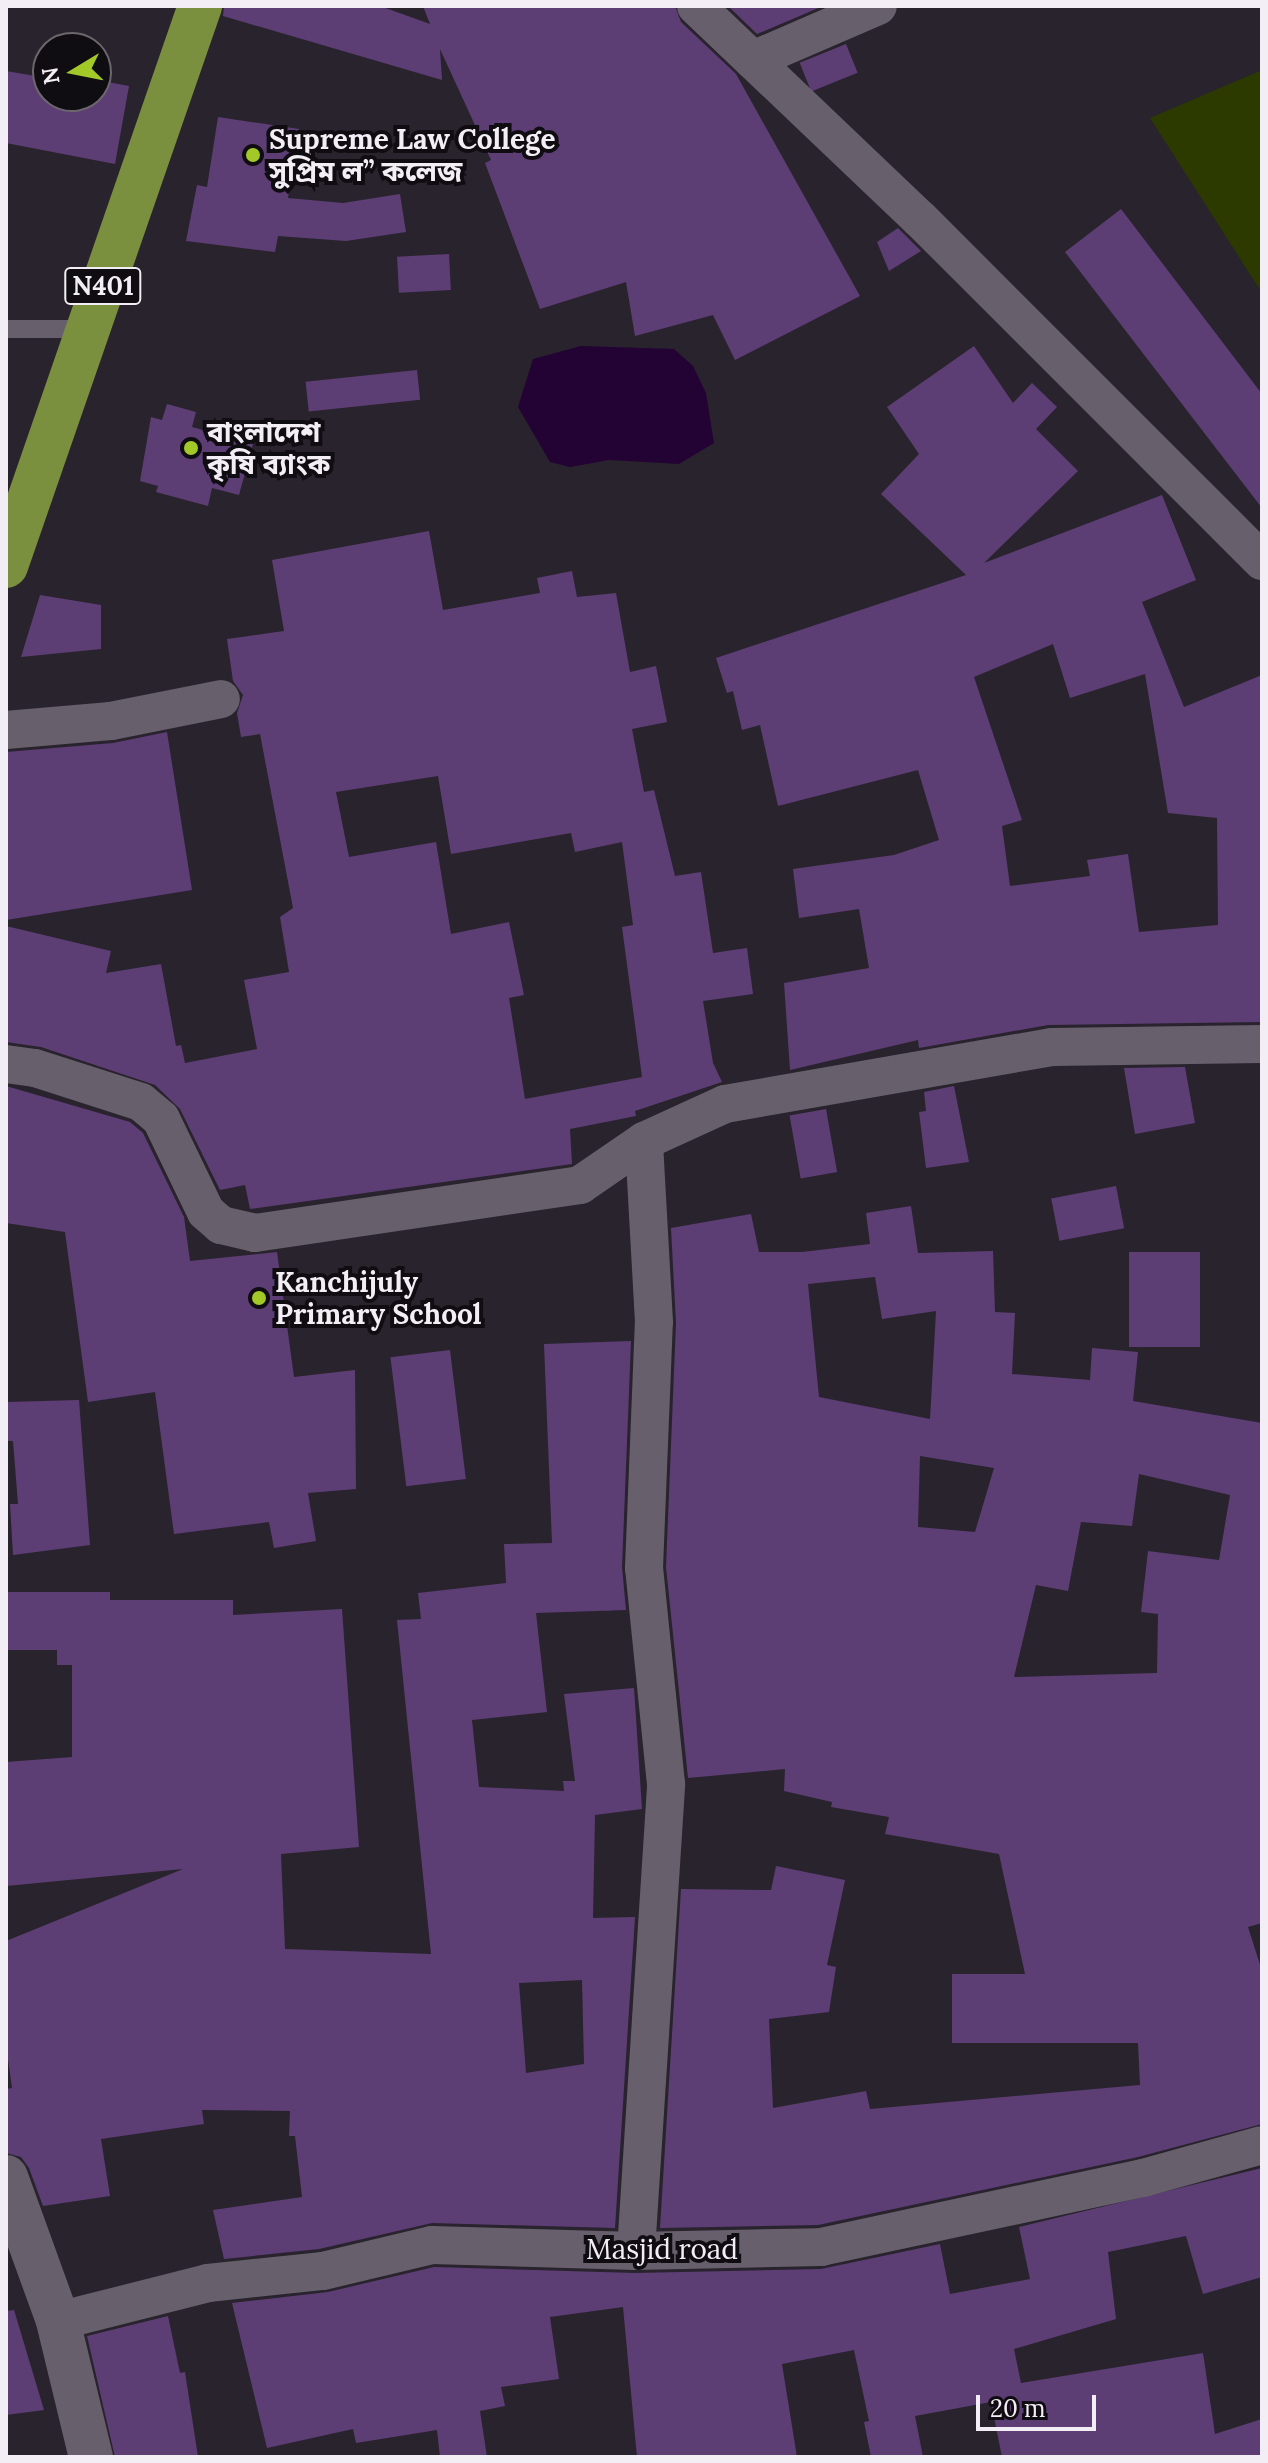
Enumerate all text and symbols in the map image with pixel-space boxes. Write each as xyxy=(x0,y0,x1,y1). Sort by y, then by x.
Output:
north arrow xyxy=(32,32,112,112)
text: N xyxy=(35,65,66,87)
place label: Supreme Law College সুপ্রিম ল” কলেজ xyxy=(269,122,555,188)
marker: Supreme Law College সুপ্রিম ল” কলেজ xyxy=(244,146,262,164)
road number: N401 xyxy=(63,264,143,308)
place label: বাংলাদেশ কৃষি ব্যাংক xyxy=(207,415,330,481)
marker: বাংলাদেশ কৃষি ব্যাংক xyxy=(182,439,200,457)
place label: Kanchijuly Primary School xyxy=(275,1265,481,1331)
marker: Kanchijuly Primary School xyxy=(250,1289,268,1307)
street label: Masjid road xyxy=(586,2232,738,2266)
scale bar xyxy=(980,2379,1100,2429)
text: 20 m xyxy=(990,2393,1046,2424)

